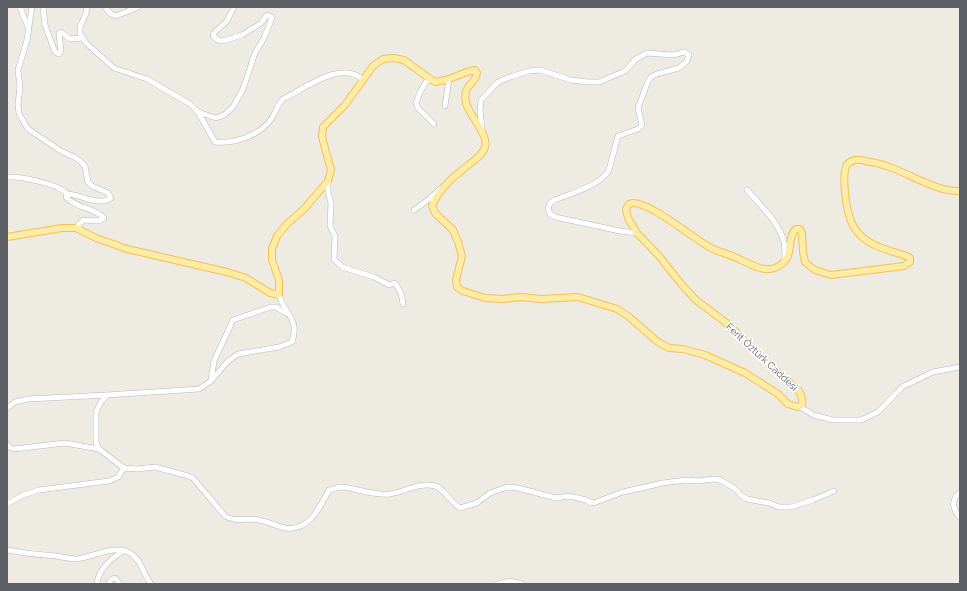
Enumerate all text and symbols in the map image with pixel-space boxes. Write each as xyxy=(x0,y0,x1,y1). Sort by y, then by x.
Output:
street label: Ferit Öztürk Caddesi xyxy=(724,321,800,393)

